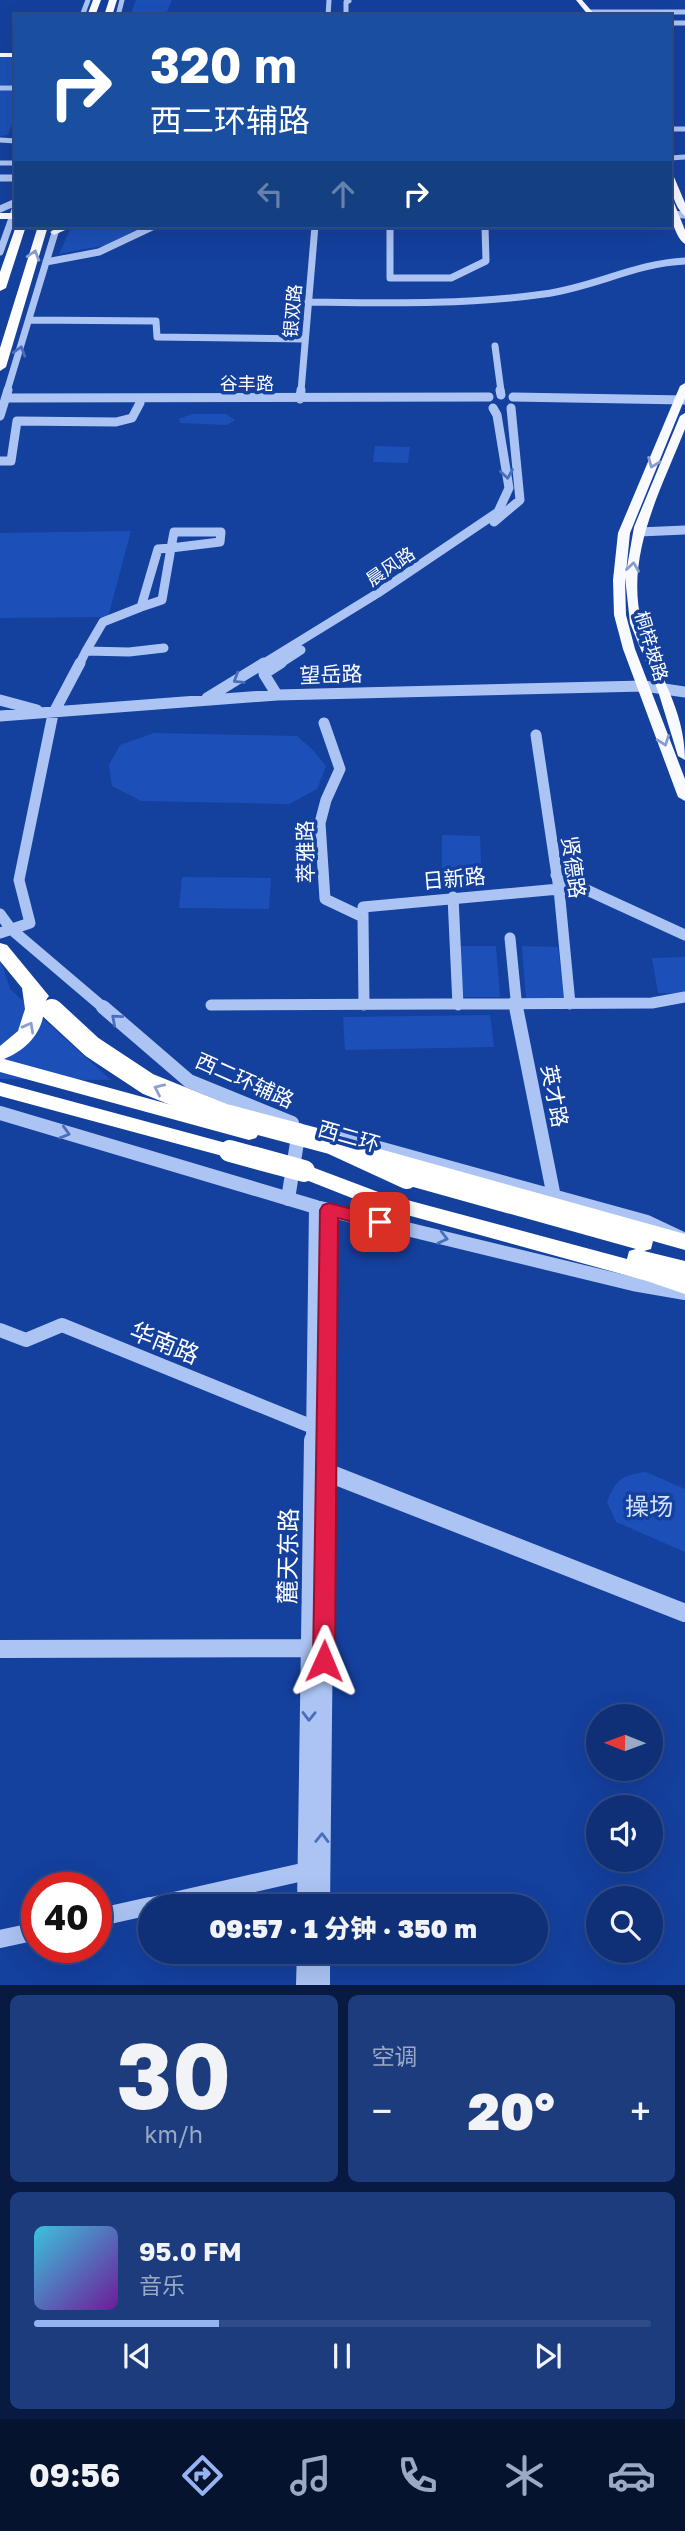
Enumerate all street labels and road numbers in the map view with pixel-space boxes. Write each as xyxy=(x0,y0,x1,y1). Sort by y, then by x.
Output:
street label: 银双路 xyxy=(279,283,305,339)
street label: 谷丰路 xyxy=(220,372,274,394)
street label: 晨风路 xyxy=(361,542,419,590)
street label: 桐梓坡路 xyxy=(631,608,673,684)
street label: 望岳路 xyxy=(299,660,363,688)
street label: 萃雅路 xyxy=(291,820,319,884)
street label: 贤德路 xyxy=(557,834,591,900)
street label: 日新路 xyxy=(421,862,487,894)
street label: 西二环辅路 xyxy=(192,1047,298,1113)
street label: 英才路 xyxy=(536,1063,574,1129)
street label: 西二环 xyxy=(315,1115,383,1157)
street label: 华南路 xyxy=(126,1315,204,1369)
street label: 麓天东路 xyxy=(272,1508,302,1604)

